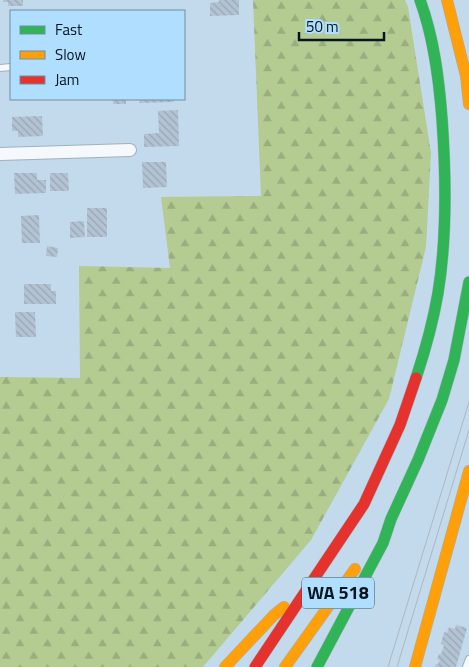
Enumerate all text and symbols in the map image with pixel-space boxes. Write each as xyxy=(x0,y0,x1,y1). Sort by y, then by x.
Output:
legend xyxy=(10,10,185,100)
scale bar xyxy=(299,10,384,42)
text: 50 m xyxy=(306,15,339,38)
text: Fast xyxy=(55,18,83,41)
text: Slow xyxy=(55,43,86,66)
text: Jam xyxy=(55,68,79,91)
road number: WA 518 xyxy=(302,578,374,608)

